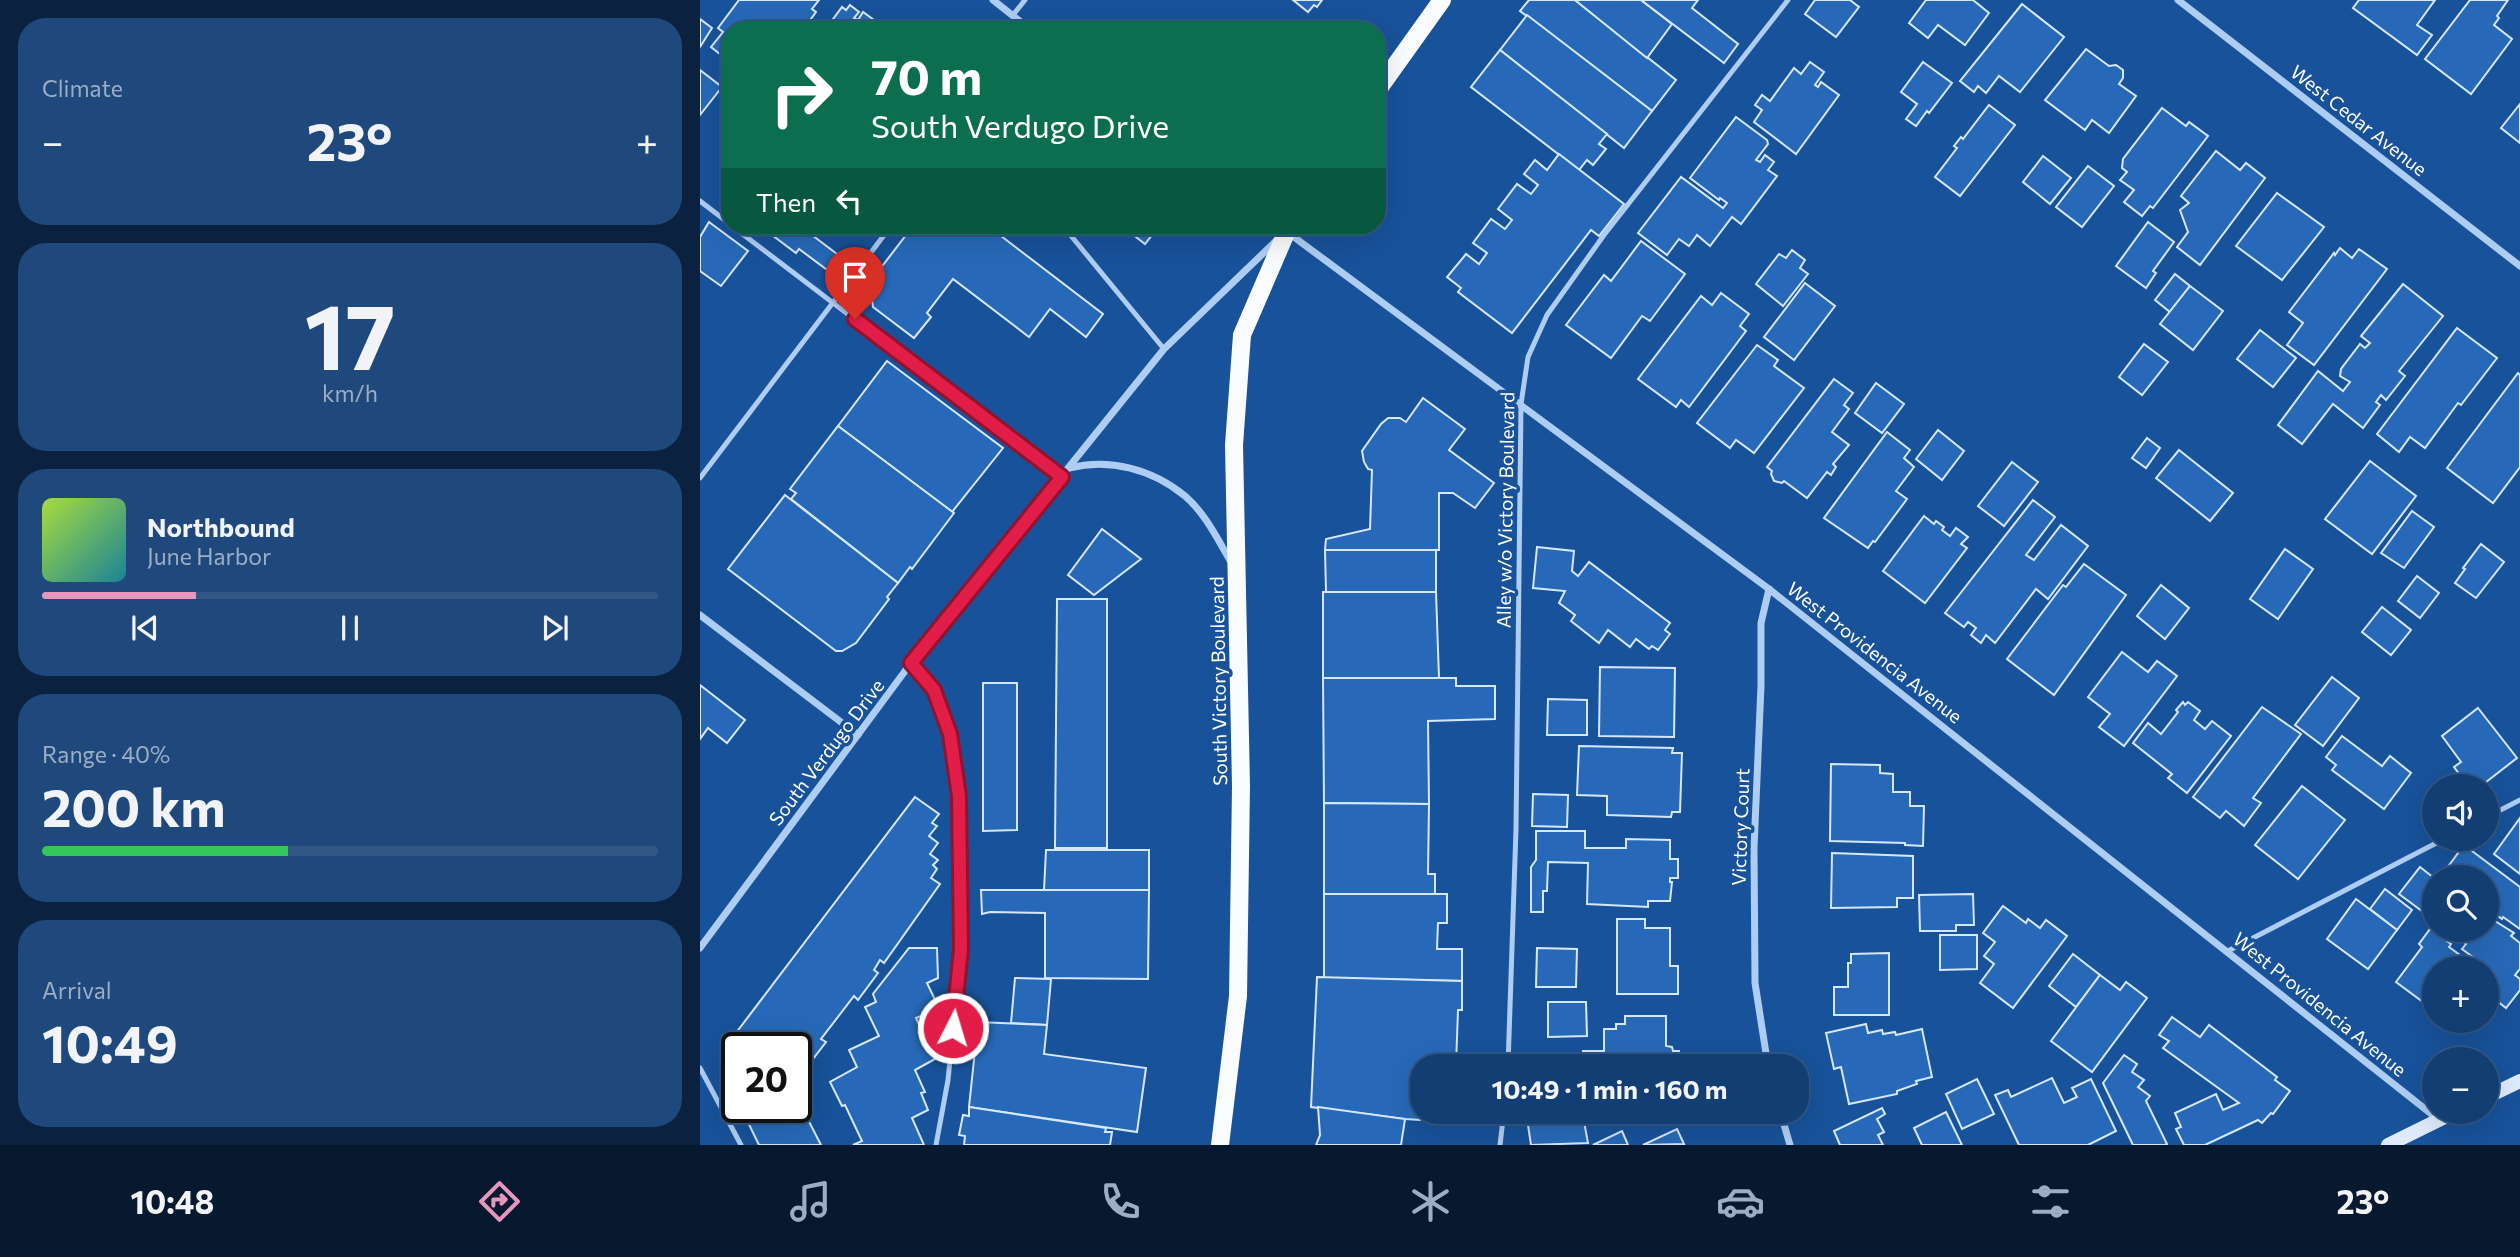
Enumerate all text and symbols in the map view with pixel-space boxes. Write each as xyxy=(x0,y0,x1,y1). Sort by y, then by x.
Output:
text: 70 m xyxy=(871,45,982,105)
icon: right xyxy=(756,49,847,140)
street label: West Cedar Avenue xyxy=(2286,60,2432,180)
text: Climate xyxy=(42,74,123,102)
text: South Verdugo Drive xyxy=(871,105,1169,145)
text: 23° xyxy=(307,108,393,172)
text: − xyxy=(42,117,64,164)
text: + xyxy=(636,117,658,164)
icon: left xyxy=(830,182,868,220)
text: Then xyxy=(756,186,816,217)
pin xyxy=(825,247,885,319)
icon: arrive xyxy=(836,258,874,296)
text: 17 xyxy=(304,277,396,389)
text: km/h xyxy=(322,379,378,407)
street label: Alley w/o Victory Boulevard xyxy=(1491,392,1519,628)
text: Northbound xyxy=(147,511,295,542)
text: June Harbor xyxy=(147,542,271,570)
street label: South Victory Boulevard xyxy=(1205,576,1231,786)
street label: West Providencia Avenue xyxy=(1783,576,1967,728)
icon: previous xyxy=(126,609,164,647)
icon: pause xyxy=(331,609,369,647)
icon: next xyxy=(536,609,574,647)
street label: South Verdugo Drive xyxy=(764,674,888,830)
text: Range · 40% xyxy=(42,740,170,768)
street label: Victory Court xyxy=(1726,768,1754,886)
text: 200 km xyxy=(42,774,226,838)
map controls xyxy=(2422,774,2499,1124)
button: sound xyxy=(2422,774,2499,851)
button: search xyxy=(2422,865,2499,942)
street label: West Providencia Avenue xyxy=(2229,927,2411,1081)
button: + xyxy=(2422,956,2499,1033)
text: Arrival xyxy=(42,976,112,1004)
position arrow xyxy=(916,991,990,1065)
text: 10:49 xyxy=(42,1010,178,1074)
speed limit sign: 20 xyxy=(721,1032,812,1123)
button: − xyxy=(2422,1047,2499,1124)
text: 10:49 · 1 min · 160 m xyxy=(1492,1073,1727,1104)
icon: directions xyxy=(475,1177,524,1226)
icon: music xyxy=(786,1177,835,1226)
icon: phone xyxy=(1096,1177,1145,1226)
icon: climate xyxy=(1406,1177,1455,1226)
icon: car xyxy=(1716,1177,1765,1226)
icon: filters xyxy=(2026,1177,2075,1226)
text: 10:48 xyxy=(131,1181,214,1221)
text: 23° xyxy=(2337,1181,2389,1221)

